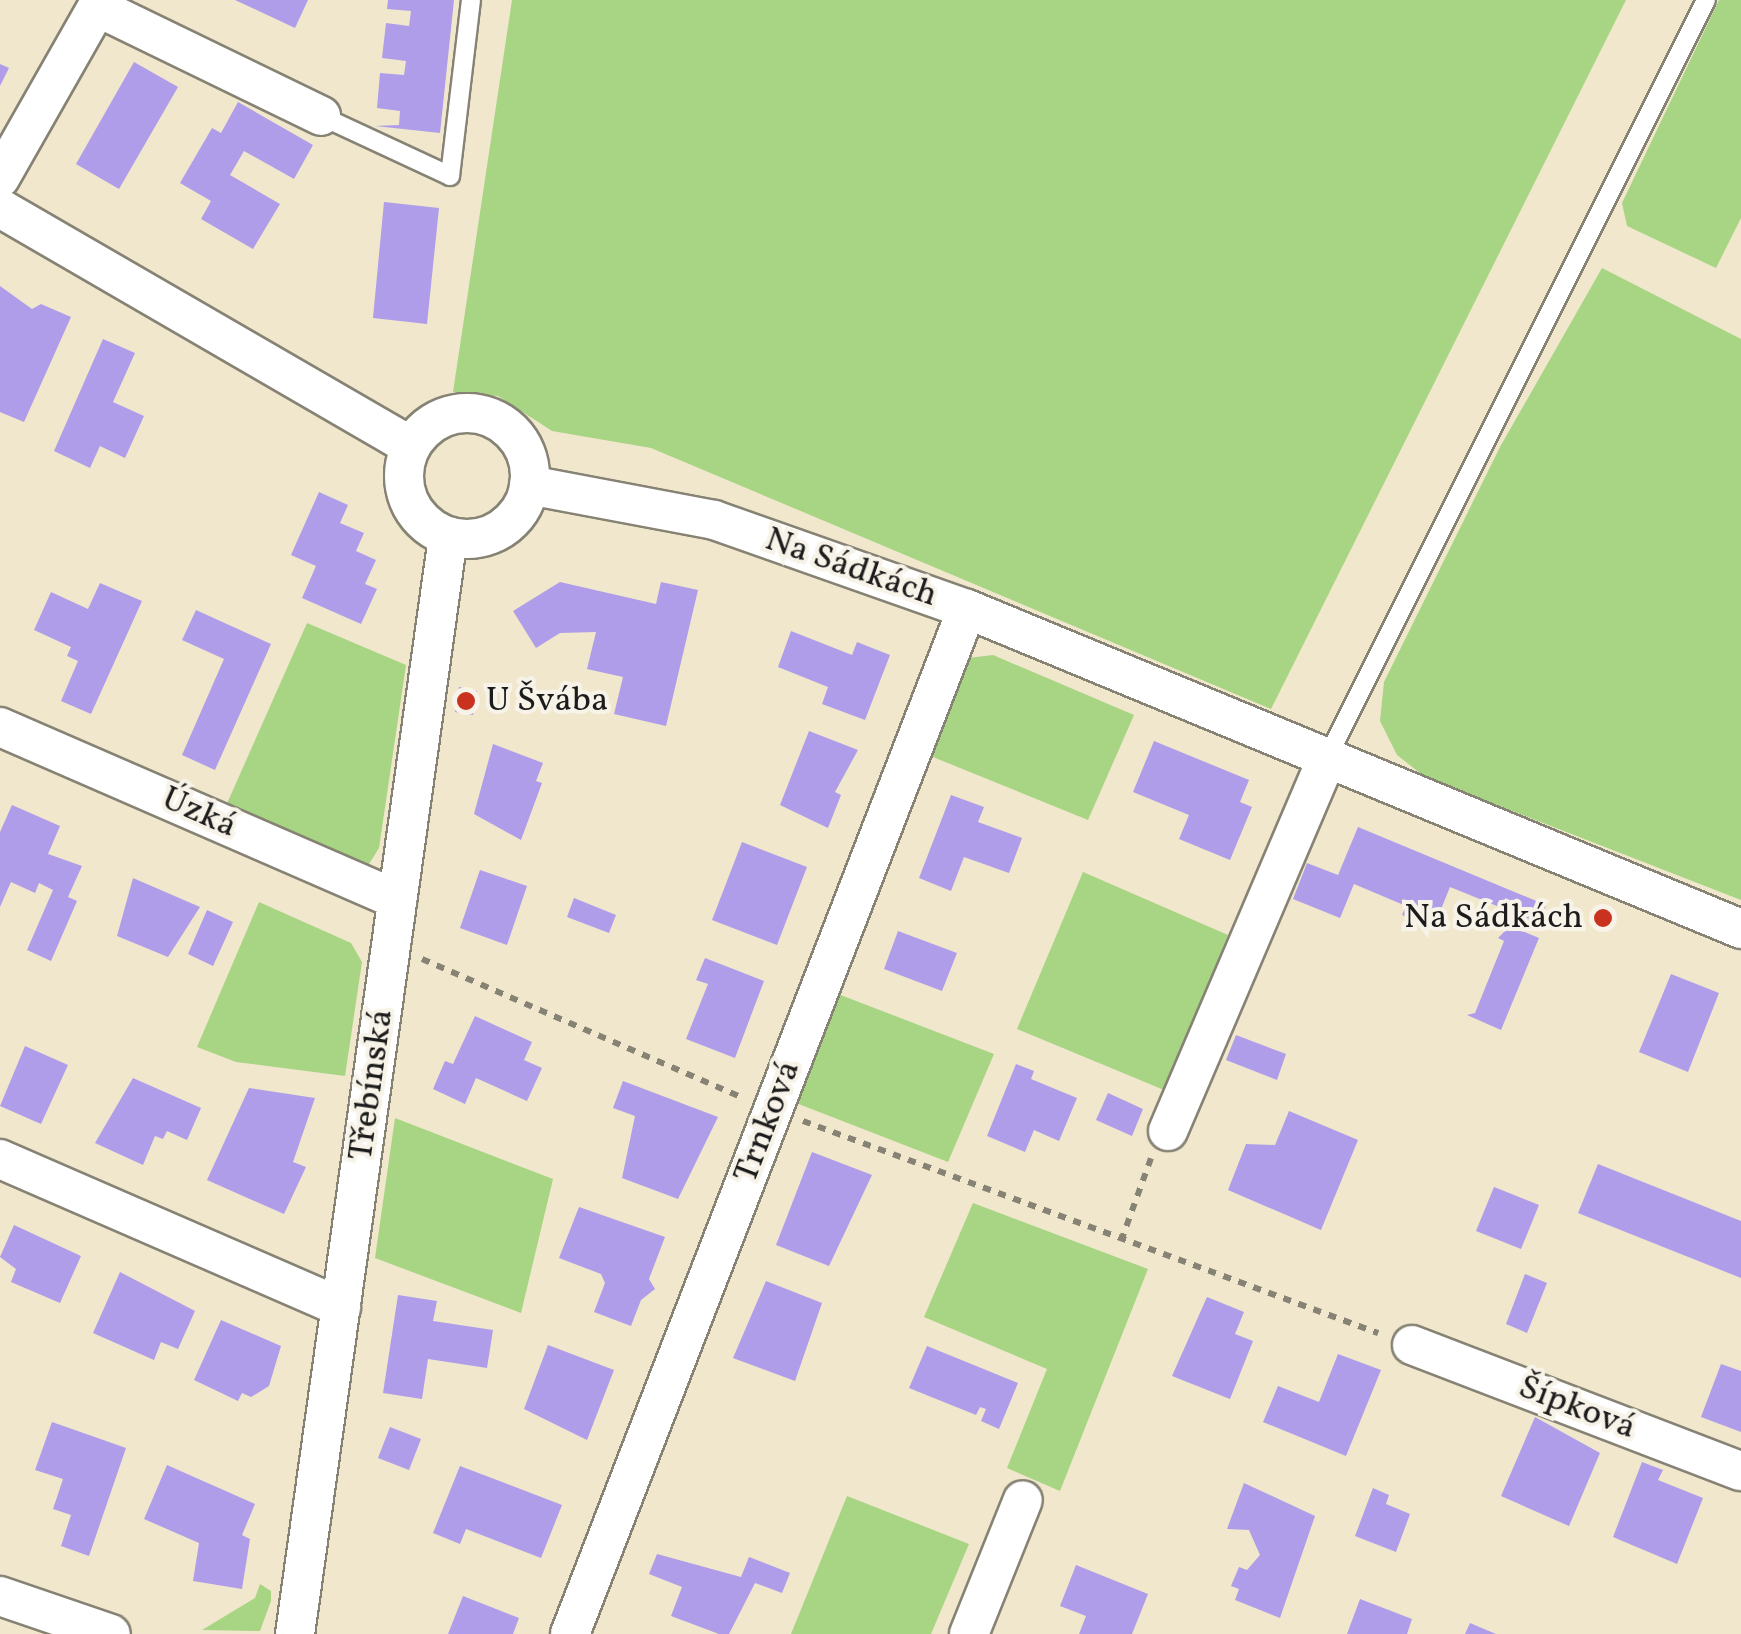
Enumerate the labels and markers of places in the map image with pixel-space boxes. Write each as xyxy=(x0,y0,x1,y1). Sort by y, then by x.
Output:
place label: U Švába xyxy=(486,680,608,722)
marker: U Švába xyxy=(455,690,477,712)
place label: Na Sádkách xyxy=(1404,897,1583,939)
marker: Na Sádkách xyxy=(1592,907,1614,929)

